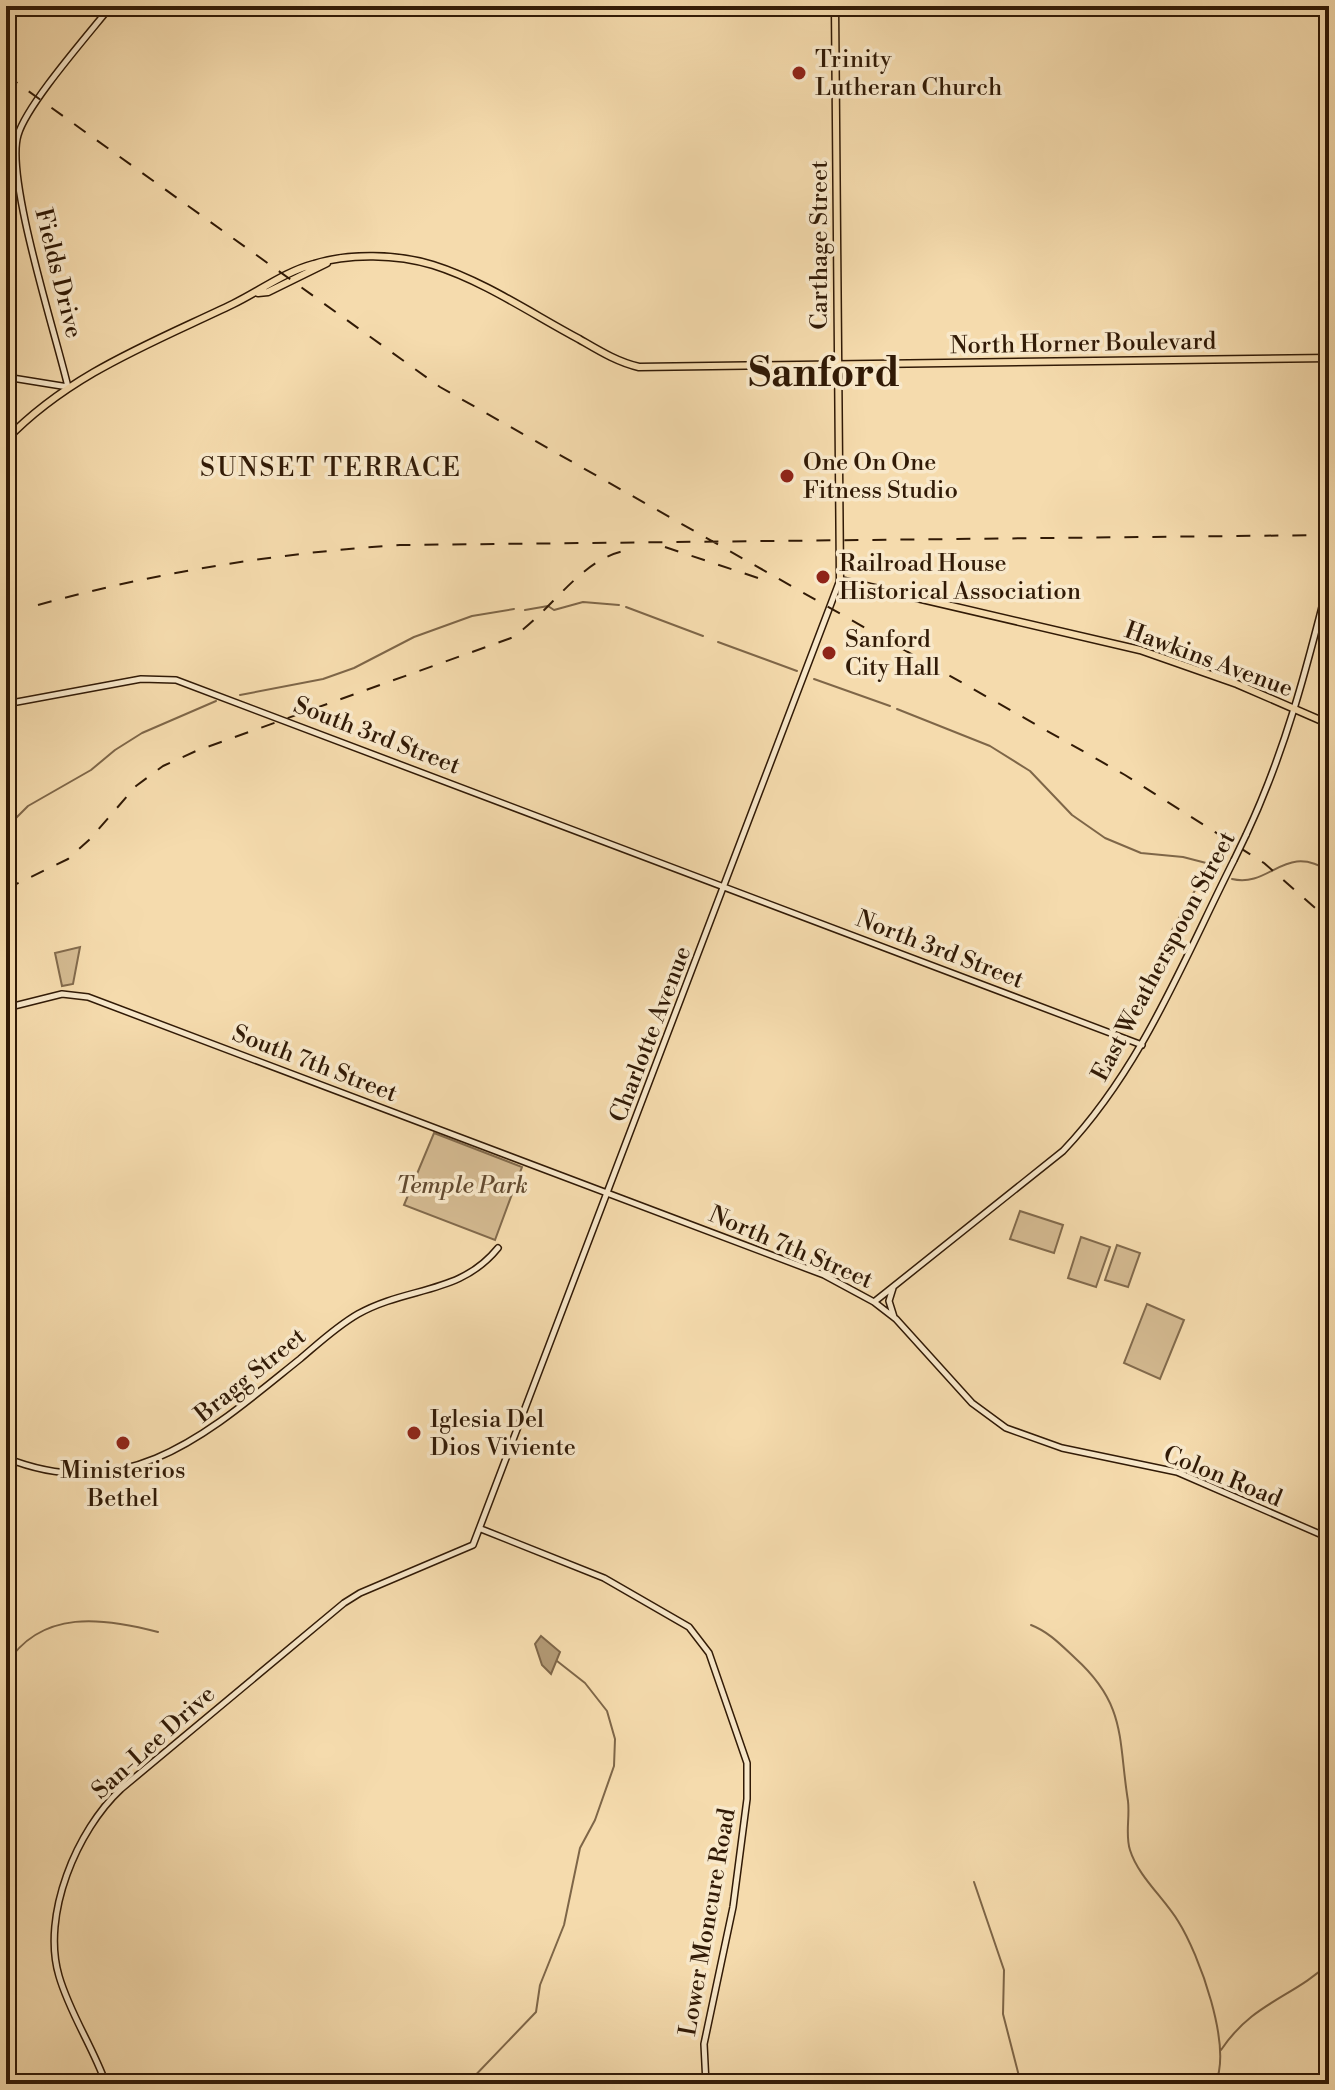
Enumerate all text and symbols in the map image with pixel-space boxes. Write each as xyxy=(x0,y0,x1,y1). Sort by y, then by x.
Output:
place label: Trinity Lutheran Church xyxy=(815,45,1002,103)
marker: Trinity Lutheran Church xyxy=(790,64,808,82)
street label: Carthage Street xyxy=(805,160,835,330)
street label: Fields Drive xyxy=(27,205,89,341)
street label: North Horner Boulevard xyxy=(950,327,1217,361)
district label: Sanford xyxy=(748,349,900,399)
place label: One On One Fitness Studio xyxy=(803,448,958,506)
district label: SUNSET TERRACE xyxy=(200,452,462,484)
marker: One On One Fitness Studio xyxy=(778,467,796,485)
place label: Railroad House Historical Association xyxy=(839,549,1081,607)
marker: Railroad House Historical Association xyxy=(814,568,832,586)
street label: Hawkins Avenue xyxy=(1120,616,1297,704)
place label: Sanford City Hall xyxy=(845,625,940,683)
marker: Sanford City Hall xyxy=(820,644,838,662)
street label: South 3rd Street xyxy=(289,690,465,782)
street label: East Weatherspoon Street xyxy=(1085,826,1243,1087)
street label: North 3rd Street xyxy=(851,904,1028,996)
street label: Charlotte Avenue xyxy=(604,942,698,1127)
street label: South 7th Street xyxy=(228,1019,402,1109)
park label: Temple Park xyxy=(396,1171,528,1201)
street label: North 7th Street xyxy=(704,1200,878,1296)
street label: Bragg Street xyxy=(188,1322,313,1430)
place label: Iglesia Del Dios Viviente xyxy=(430,1405,576,1463)
marker: Iglesia Del Dios Viviente xyxy=(405,1424,423,1442)
marker: Ministerios Bethel xyxy=(114,1434,132,1452)
street label: Colon Road xyxy=(1159,1440,1287,1514)
place label: Ministerios Bethel xyxy=(60,1456,186,1514)
street label: San-Lee Drive xyxy=(86,1679,222,1806)
street label: Lower Moncure Road xyxy=(673,1806,743,2038)

